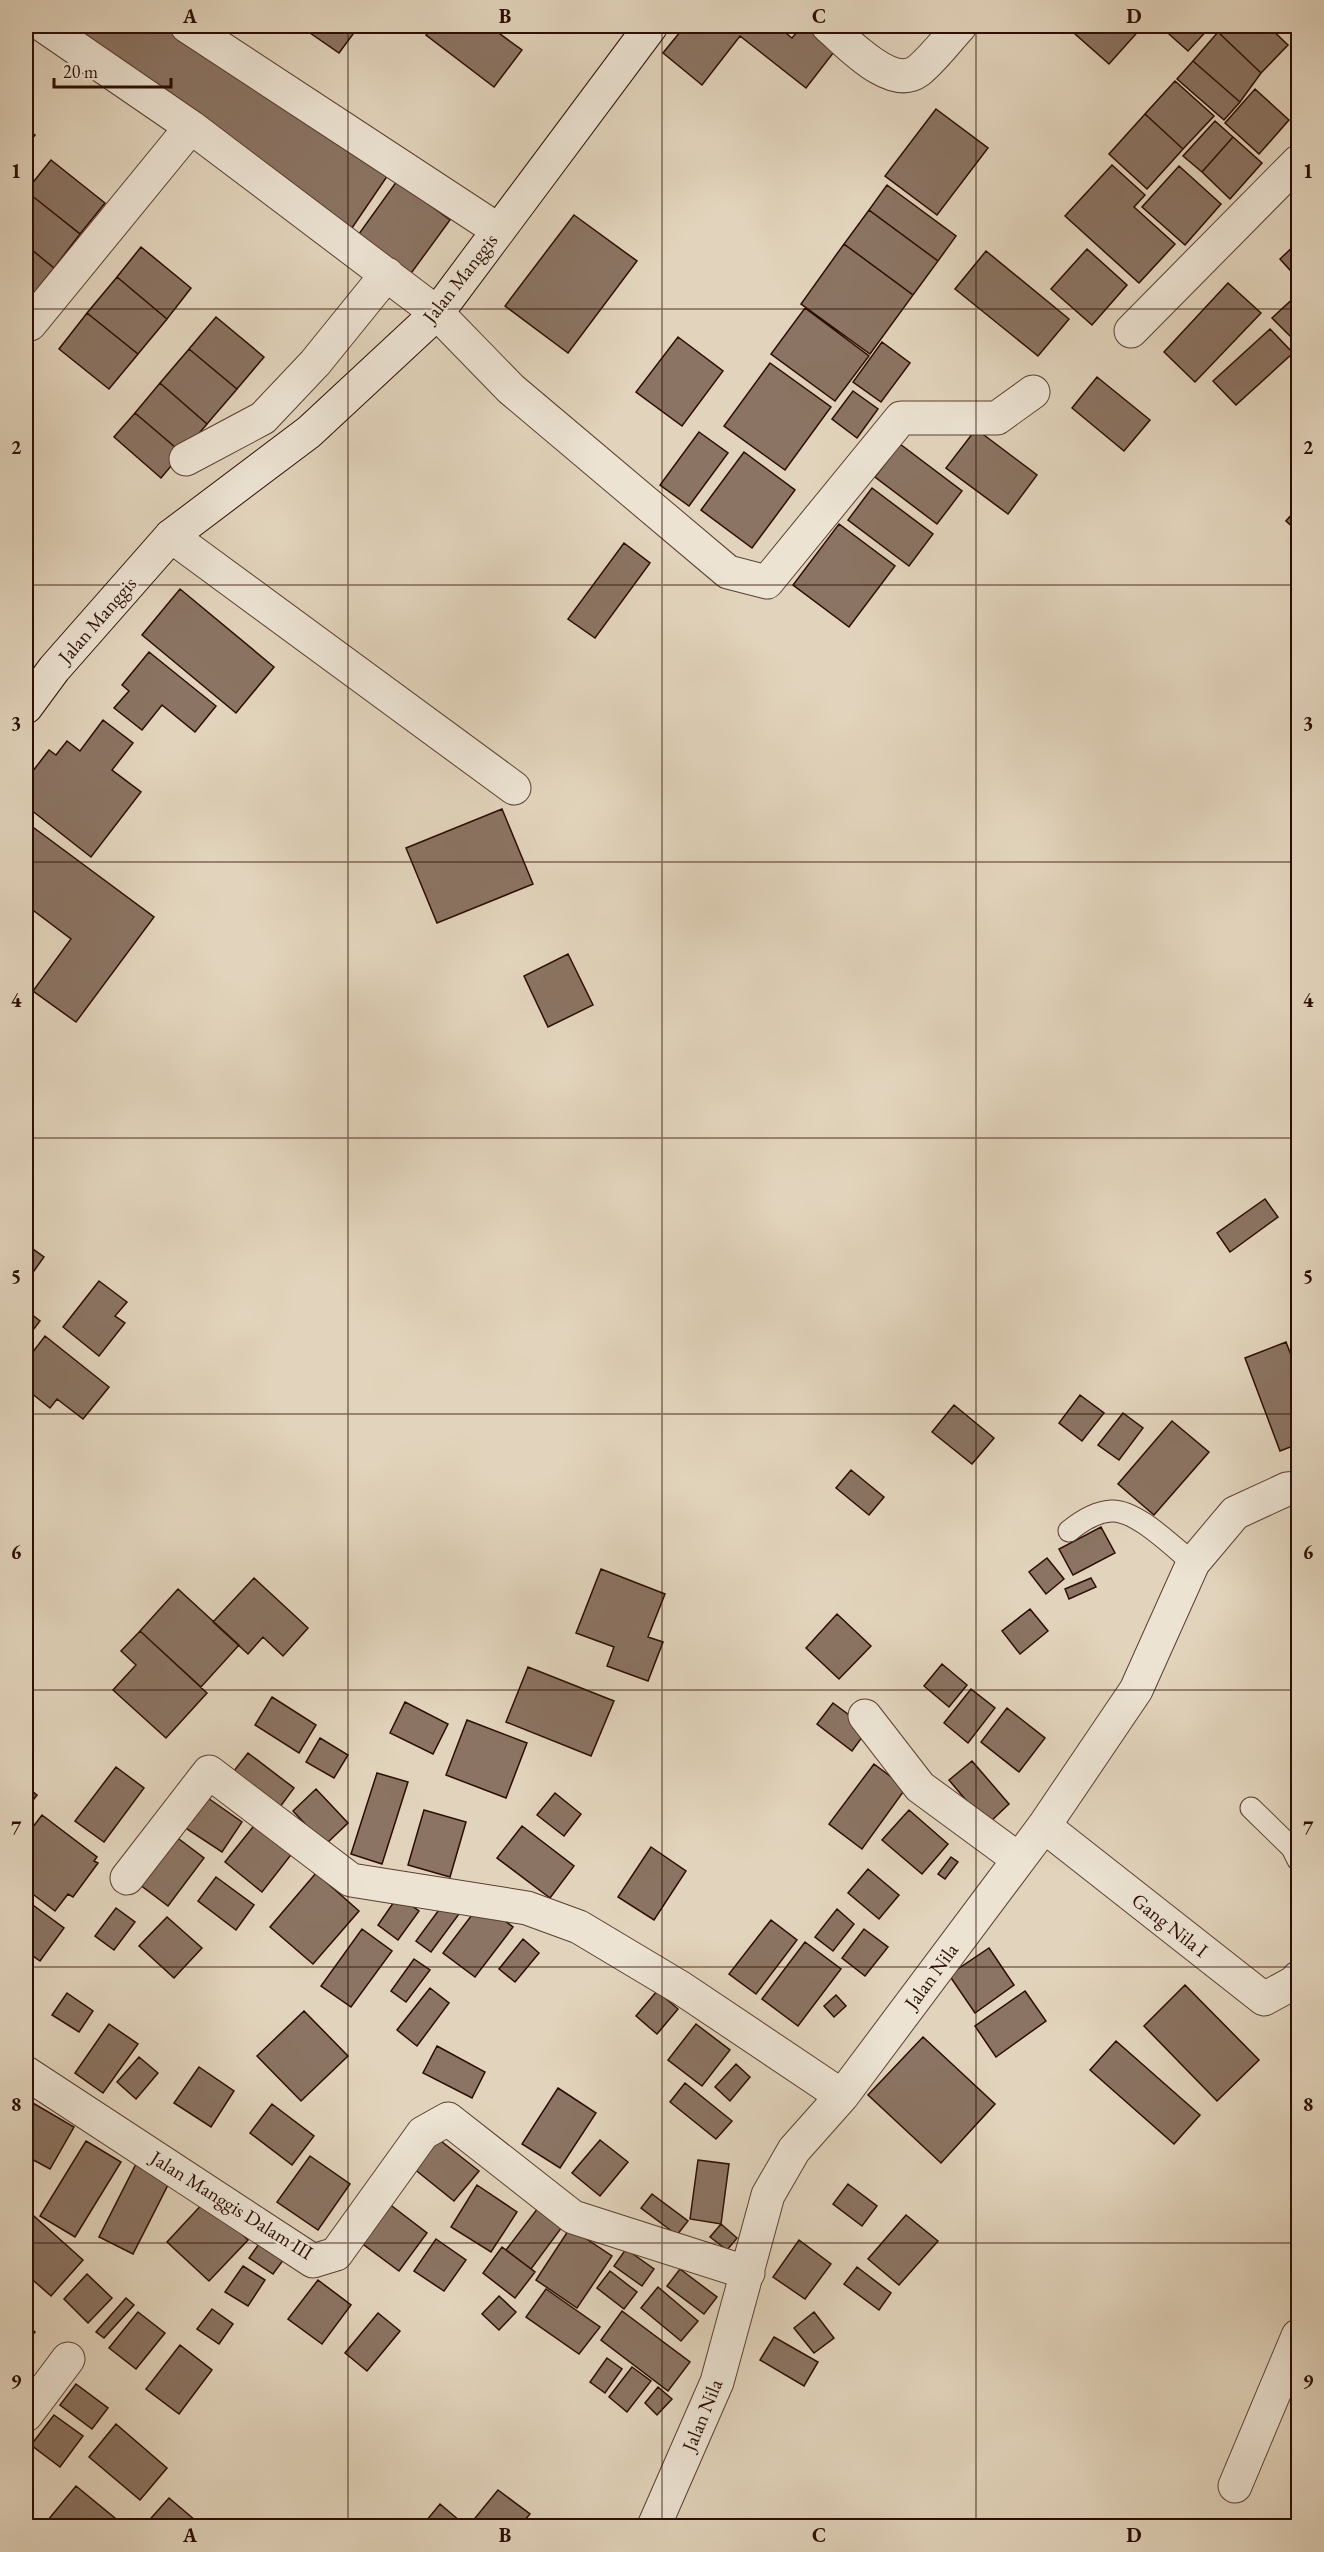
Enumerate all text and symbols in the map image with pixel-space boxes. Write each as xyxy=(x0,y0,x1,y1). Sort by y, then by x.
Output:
text: A xyxy=(182,3,198,29)
text: B xyxy=(499,3,511,29)
text: C xyxy=(812,3,826,29)
text: D xyxy=(1126,3,1142,29)
scale bar xyxy=(54,51,171,89)
text: 20 m xyxy=(63,60,98,83)
text: 1 xyxy=(11,158,21,184)
text: 1 xyxy=(1303,158,1313,184)
street label: Jalan Manggis xyxy=(416,228,503,330)
text: 2 xyxy=(11,434,22,460)
text: 2 xyxy=(1303,434,1314,460)
street label: Jalan Manggis xyxy=(51,571,142,670)
text: 3 xyxy=(11,710,21,736)
text: 3 xyxy=(1303,710,1313,736)
text: 4 xyxy=(11,987,22,1013)
text: 4 xyxy=(1303,987,1314,1013)
text: 5 xyxy=(11,1263,21,1289)
text: 5 xyxy=(1303,1263,1313,1289)
text: 6 xyxy=(11,1539,22,1565)
text: 6 xyxy=(1303,1539,1314,1565)
text: 7 xyxy=(11,1815,22,1841)
text: 7 xyxy=(1303,1815,1314,1841)
street label: Gang Nila I xyxy=(1126,1887,1214,1963)
street label: Jalan Nila xyxy=(897,1938,964,2016)
text: 8 xyxy=(11,2091,21,2117)
text: 8 xyxy=(1303,2091,1313,2117)
street label: Jalan Manggis Dalam III xyxy=(144,2143,318,2266)
text: 9 xyxy=(11,2368,22,2394)
text: 9 xyxy=(1303,2368,1314,2394)
street label: Jalan Nila xyxy=(675,2375,728,2457)
text: A xyxy=(182,2522,198,2548)
text: B xyxy=(499,2522,511,2548)
text: C xyxy=(812,2522,826,2548)
text: D xyxy=(1126,2522,1142,2548)

